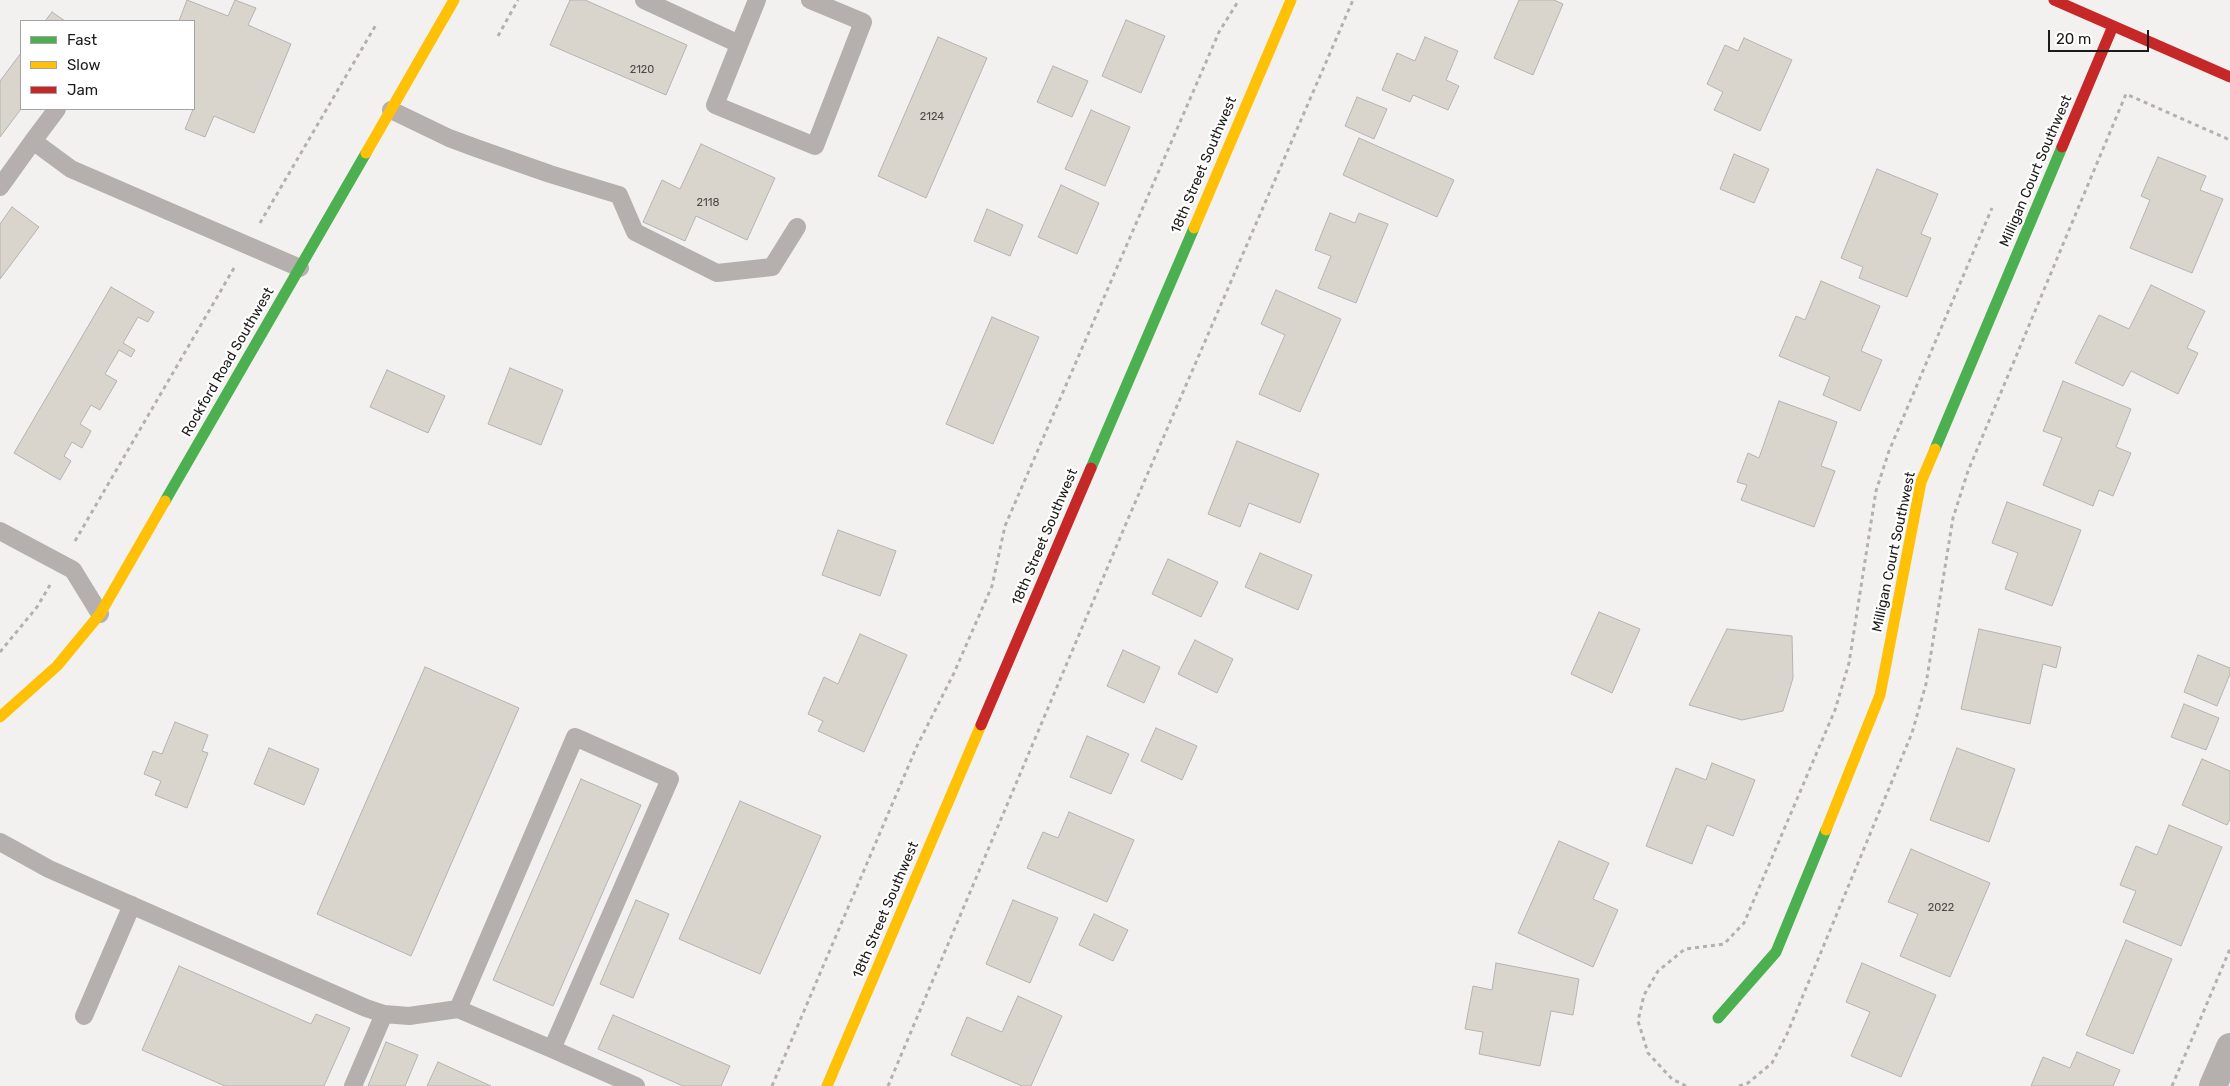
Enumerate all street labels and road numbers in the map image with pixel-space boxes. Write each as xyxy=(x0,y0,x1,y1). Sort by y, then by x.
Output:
street label: Milligan Court Southwest xyxy=(1996,93,2076,249)
street label: 18th Street Southwest xyxy=(1168,94,1240,236)
street label: Rockford Road Southwest xyxy=(178,284,278,440)
street label: 18th Street Southwest xyxy=(1009,466,1081,608)
street label: Milligan Court Southwest xyxy=(1869,470,1919,634)
street label: 18th Street Southwest xyxy=(850,839,922,981)

